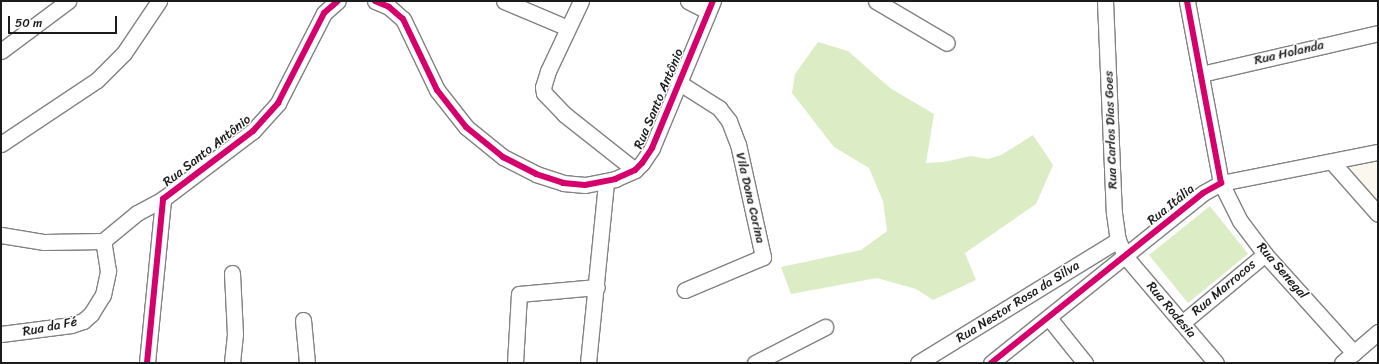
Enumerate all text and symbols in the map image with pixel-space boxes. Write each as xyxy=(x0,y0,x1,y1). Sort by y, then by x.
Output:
scale bar xyxy=(10,8,119,34)
text: 50 m xyxy=(15,12,42,34)
street label: Rua Holanda xyxy=(1253,37,1325,69)
street label: Rua Santo Antônio xyxy=(631,47,687,151)
street label: Rua Carlos Dias Goes xyxy=(1101,71,1121,189)
street label: Rua Santo Antônio xyxy=(160,112,254,190)
street label: Vila Dona Corina xyxy=(732,151,768,245)
street label: Rua Itália xyxy=(1144,181,1198,229)
street label: Rua Senegal xyxy=(1253,239,1311,303)
street label: Rua Marrocos xyxy=(1189,257,1259,319)
street label: Rua Nestor Rosa da Silva xyxy=(953,258,1083,346)
street label: Rua Rodesia xyxy=(1143,279,1199,341)
street label: Rua da Fé xyxy=(21,314,79,340)

